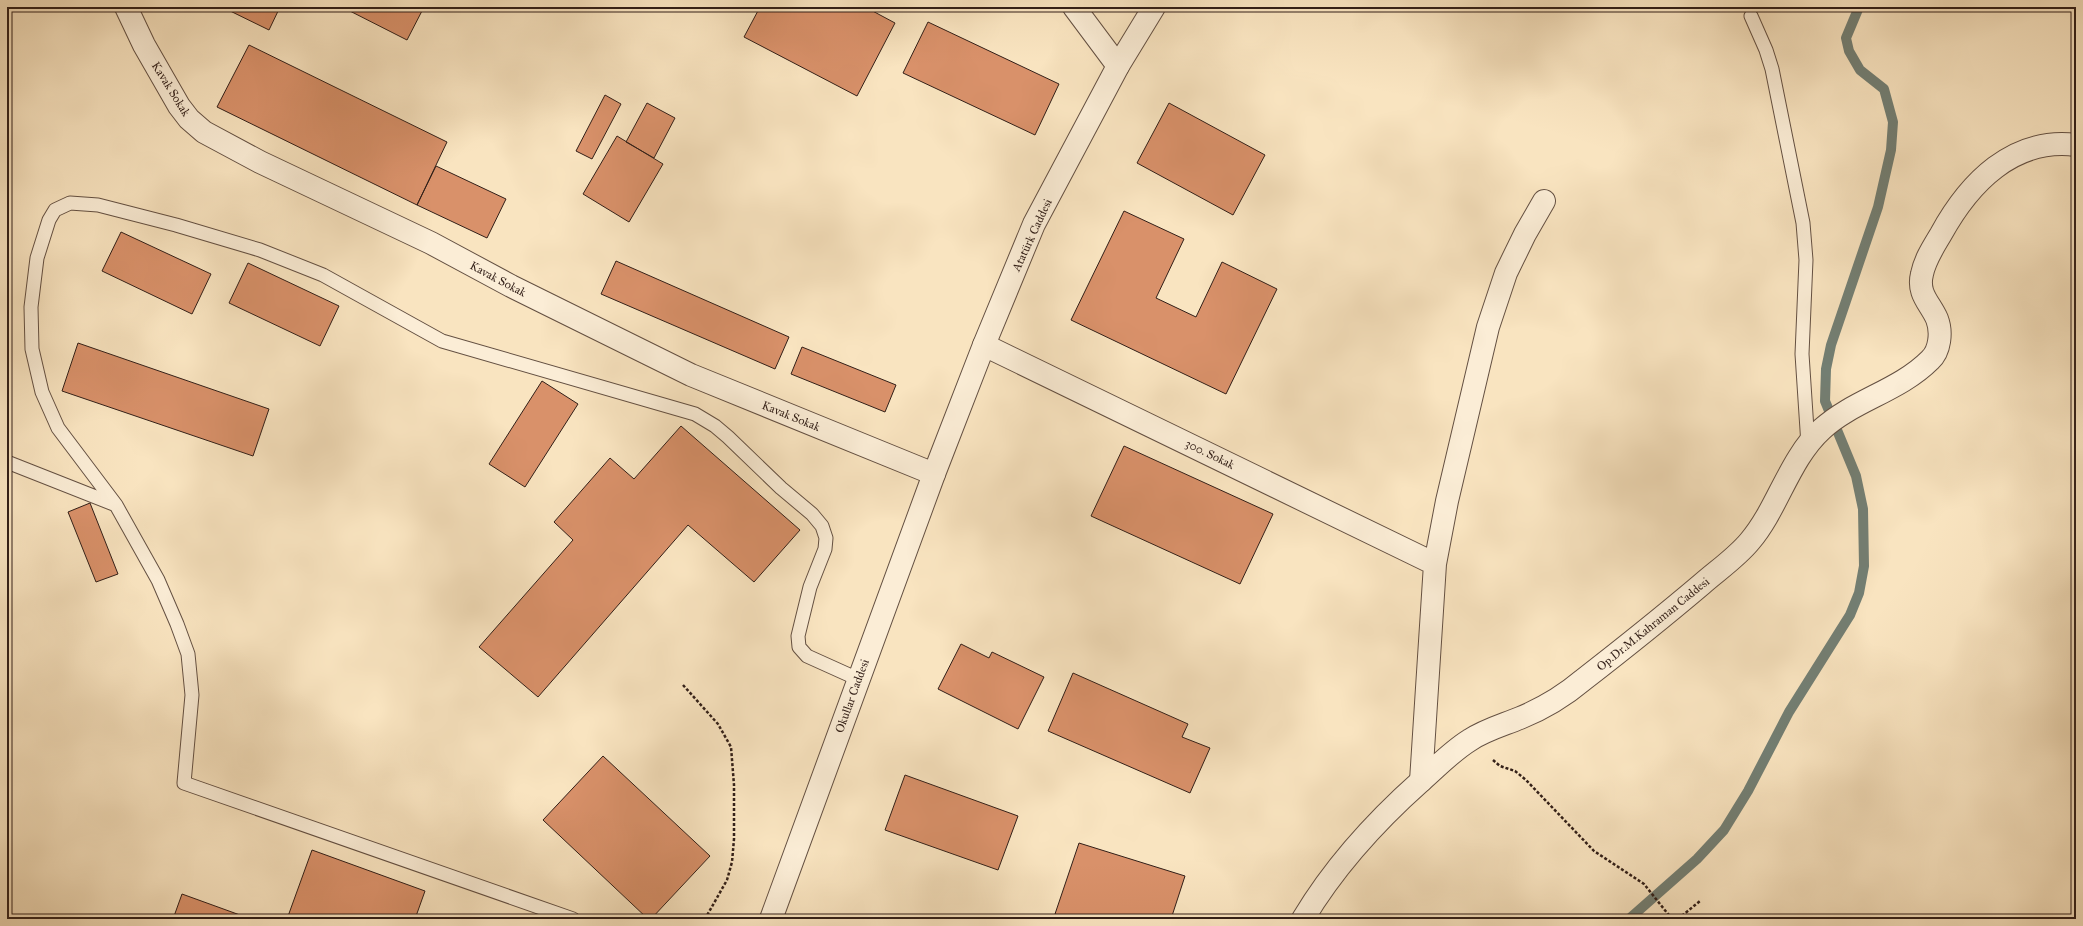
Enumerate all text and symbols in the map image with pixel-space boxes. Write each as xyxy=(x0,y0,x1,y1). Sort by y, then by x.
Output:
street label: Kavak Sokak xyxy=(149,59,193,119)
street label: Atatürk Caddesi xyxy=(1009,196,1055,274)
street label: Kavak Sokak xyxy=(468,258,529,300)
street label: Kavak Sokak xyxy=(760,398,823,434)
street label: 300. Sokak xyxy=(1183,436,1237,472)
street label: Op.Dr.M.Kahraman Caddesi xyxy=(1594,574,1713,674)
street label: Okullar Caddesi xyxy=(832,656,872,735)

